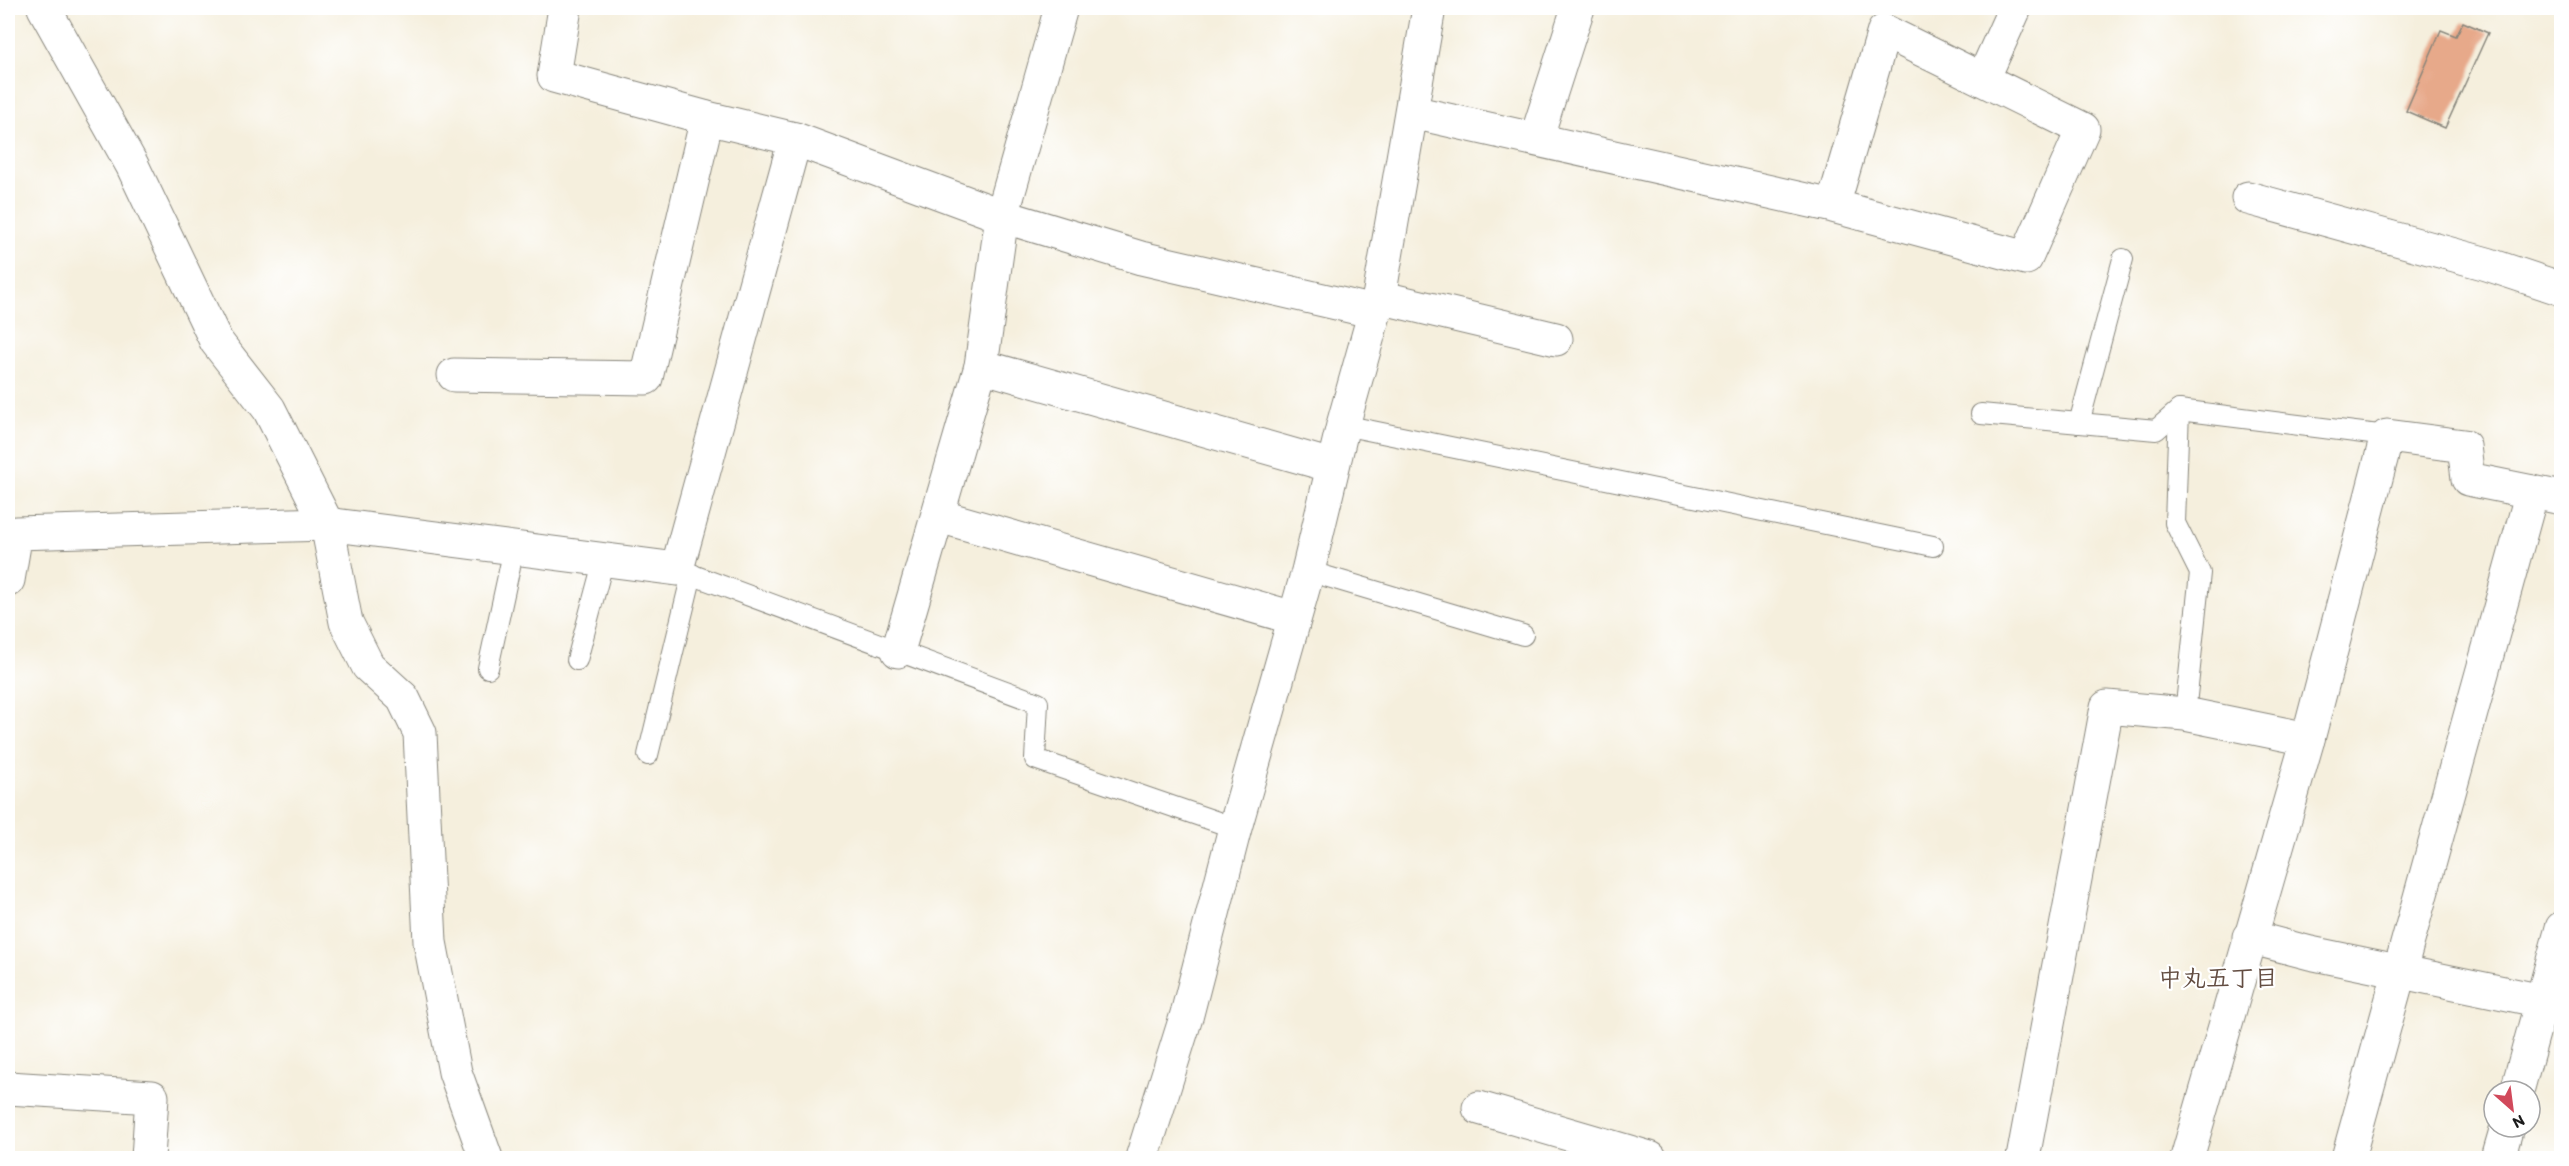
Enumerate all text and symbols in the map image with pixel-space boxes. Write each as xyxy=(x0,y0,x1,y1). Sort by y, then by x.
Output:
district label: 中丸五丁目 xyxy=(2158,963,2278,992)
north arrow xyxy=(2482,1079,2542,1139)
text: N xyxy=(2510,1111,2528,1133)

